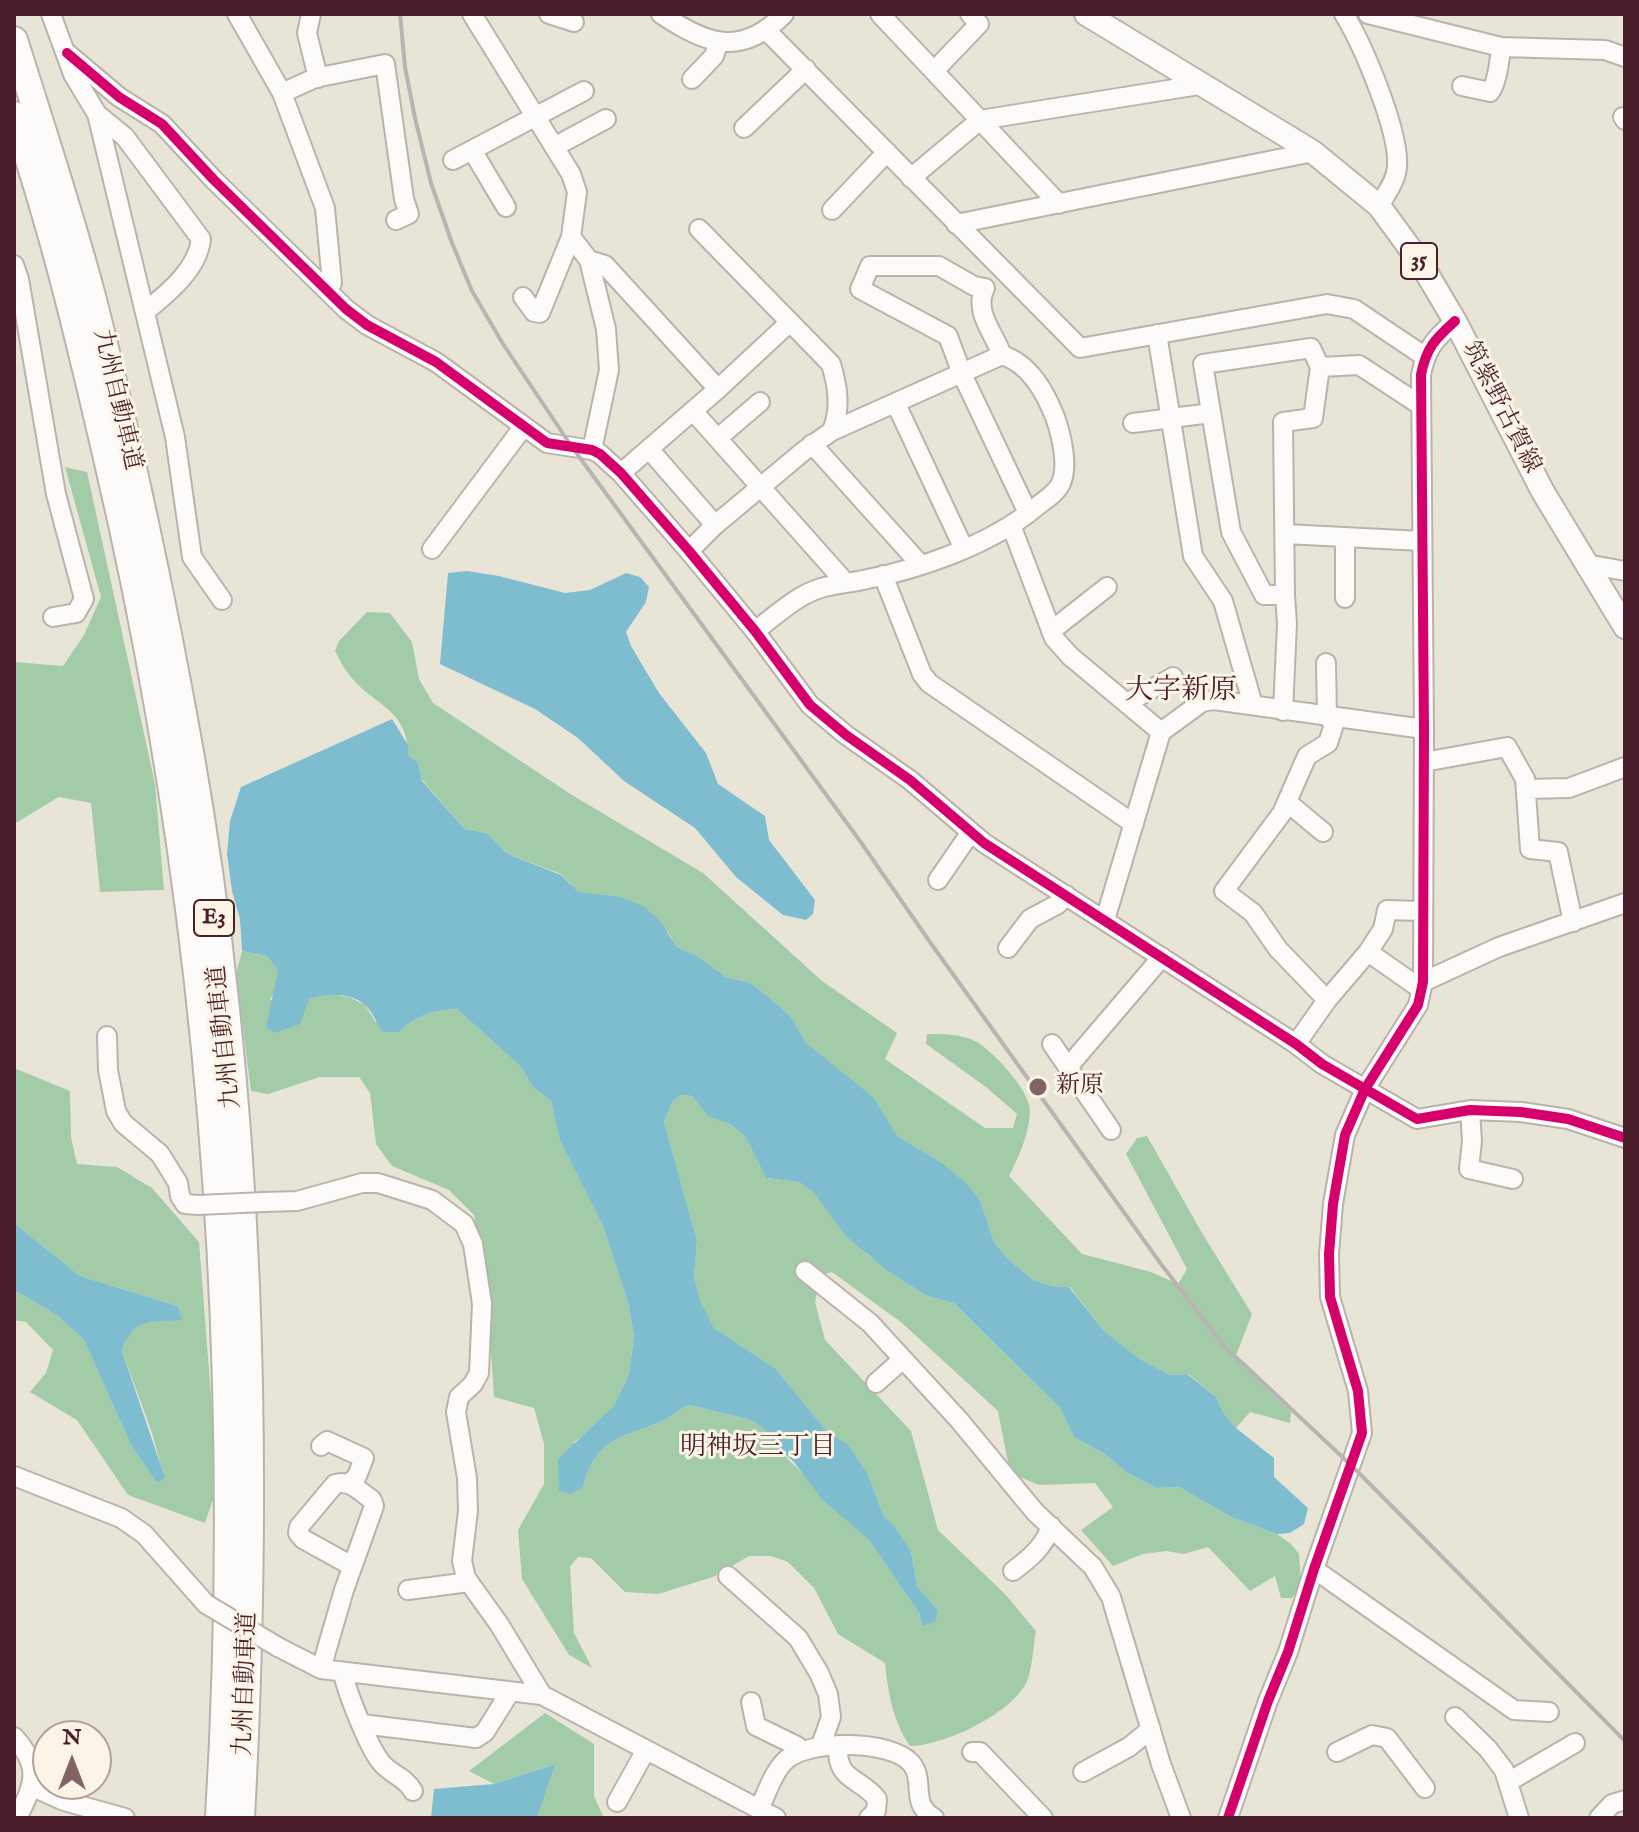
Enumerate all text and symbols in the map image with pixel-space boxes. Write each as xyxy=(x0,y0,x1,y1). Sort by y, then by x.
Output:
road number: 35 xyxy=(1401,243,1437,279)
street label: 九州自動車道 xyxy=(86,327,146,473)
street label: 筑紫野古賀線 xyxy=(1454,337,1546,479)
district label: 大字新原 xyxy=(1125,675,1237,709)
road number: E3 xyxy=(194,900,234,936)
street label: 九州自動車道 xyxy=(204,964,248,1110)
place label: 新原 xyxy=(1056,1073,1104,1101)
marker: 新原 xyxy=(1027,1076,1049,1098)
district label: 明神坂三丁目 xyxy=(680,1433,836,1465)
street label: 九州自動車道 xyxy=(230,1612,264,1756)
north arrow xyxy=(32,1720,112,1800)
text: N xyxy=(62,1724,82,1752)

